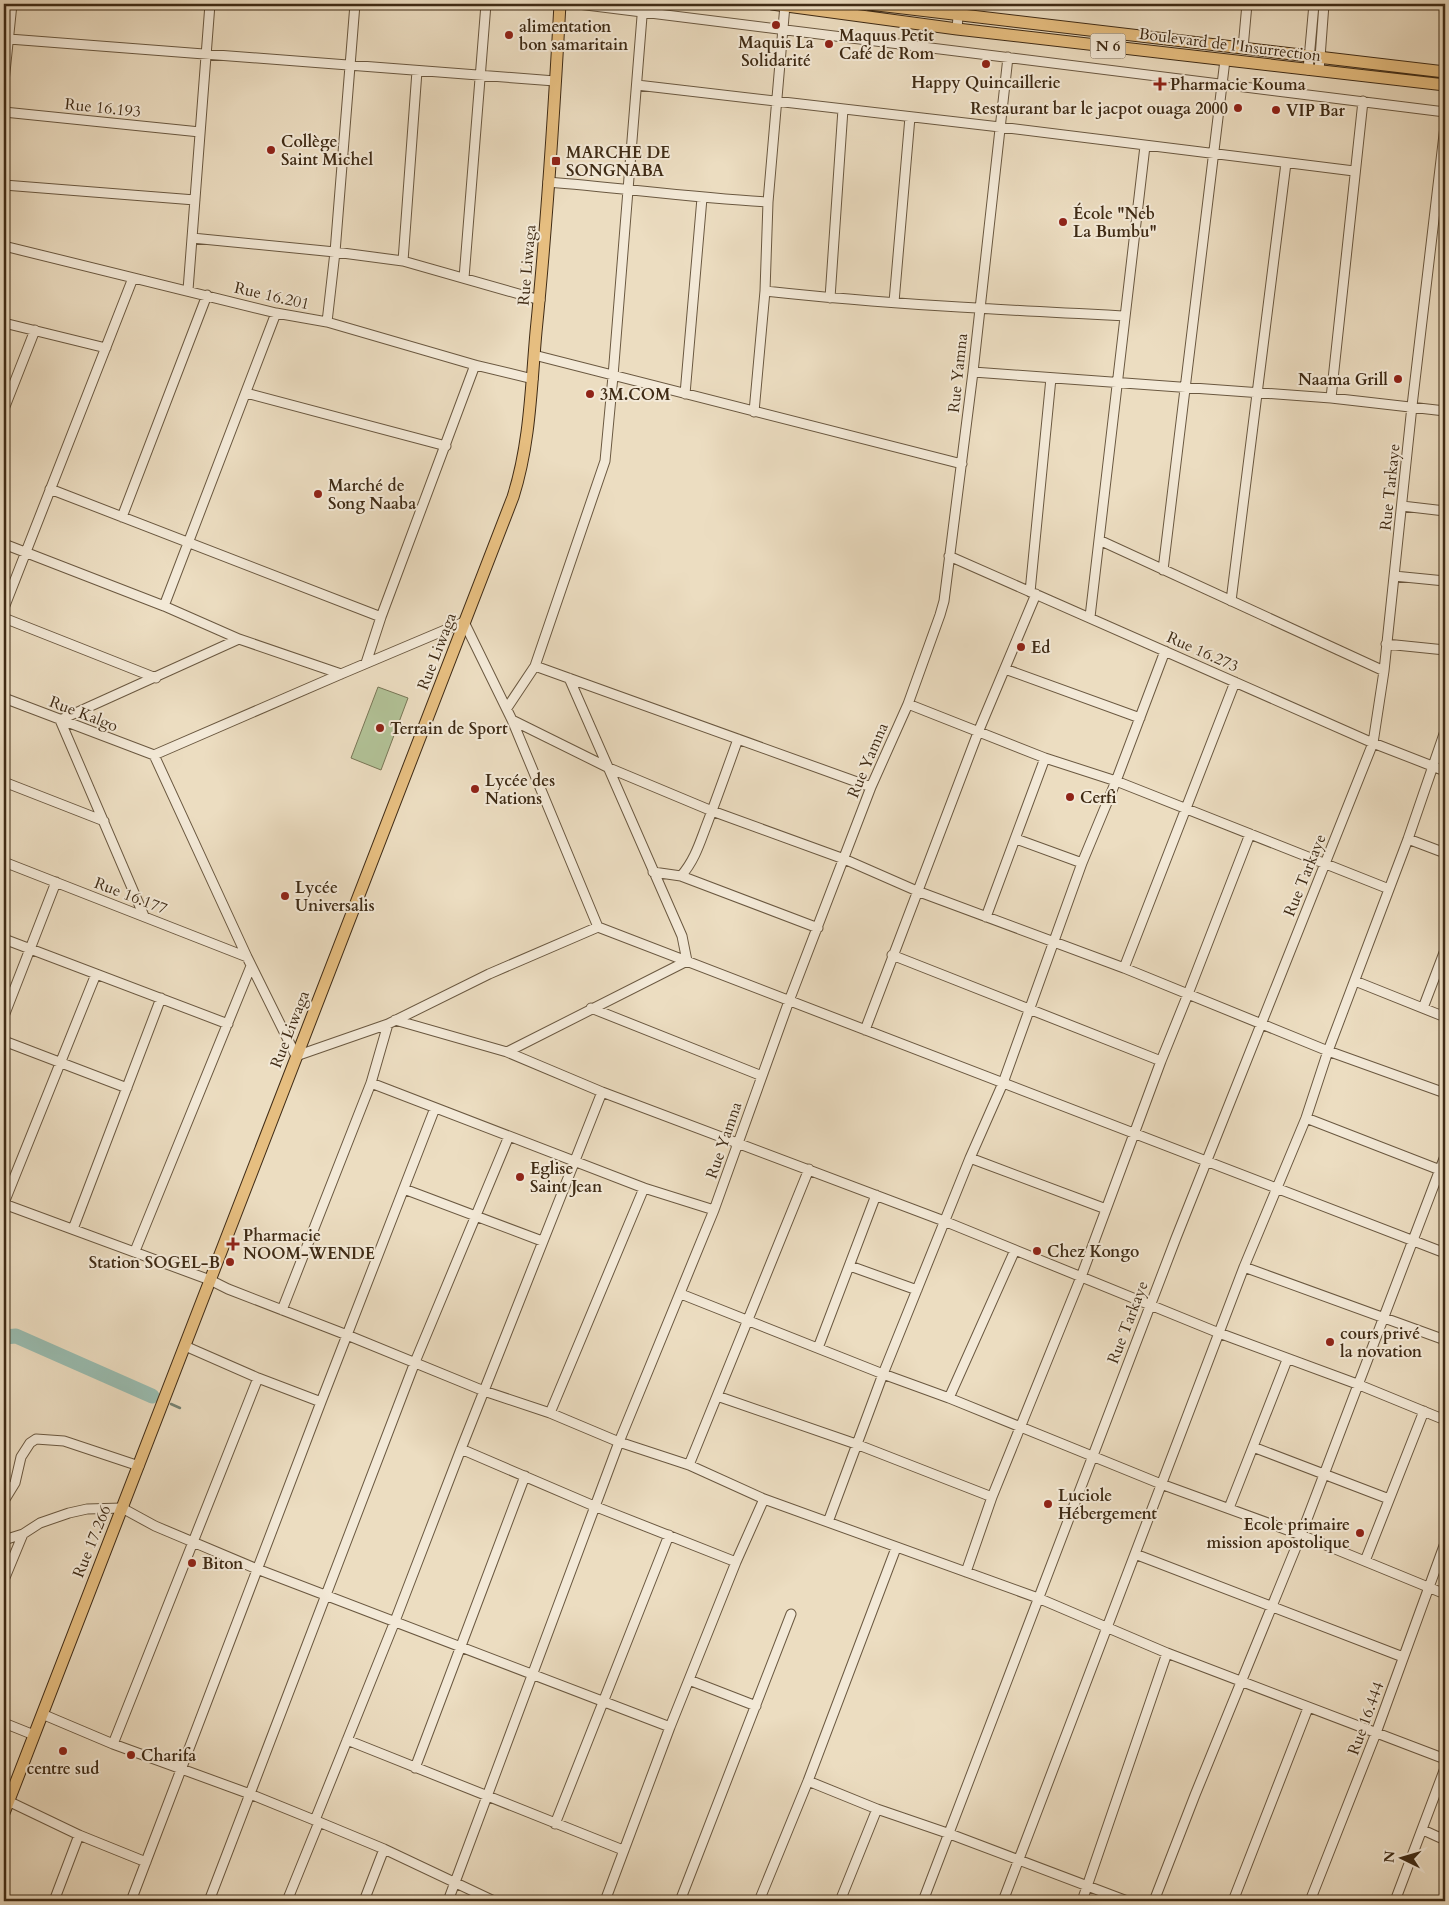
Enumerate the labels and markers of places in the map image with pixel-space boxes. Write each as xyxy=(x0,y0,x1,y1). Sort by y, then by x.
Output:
place label: alimentation bon samaritain xyxy=(519,16,629,56)
marker: Maquis La Solidarité xyxy=(770,19,782,31)
place label: Maquus Petit Café de Rom xyxy=(839,25,935,65)
marker: alimentation bon samaritain xyxy=(503,29,515,41)
place label: Maquis La Solidarité xyxy=(738,32,814,72)
marker: Maquus Petit Café de Rom xyxy=(823,38,835,50)
marker: Happy Quincaillerie xyxy=(980,58,992,70)
place label: Happy Quincaillerie xyxy=(911,72,1061,94)
place label: Pharmacie Kouma xyxy=(1170,74,1306,96)
marker: Pharmacie Kouma xyxy=(1154,78,1166,90)
place label: Restaurant bar le jacpot ouaga 2000 xyxy=(970,98,1228,120)
place label: VIP Bar xyxy=(1286,100,1346,122)
marker: Restaurant bar le jacpot ouaga 2000 xyxy=(1232,102,1244,114)
marker: VIP Bar xyxy=(1270,104,1282,116)
place label: Collège Saint Michel xyxy=(281,131,373,171)
place label: MARCHE DE SONGNABA xyxy=(566,142,670,182)
marker: Collège Saint Michel xyxy=(265,144,277,156)
marker: MARCHE DE SONGNABA xyxy=(550,155,562,167)
place label: École "Neb La Bumbu" xyxy=(1073,202,1157,243)
marker: École "Neb La Bumbu" xyxy=(1057,216,1069,228)
place label: Naama Grill xyxy=(1298,369,1388,391)
marker: Naama Grill xyxy=(1392,373,1404,385)
place label: 3M.COM xyxy=(600,384,671,406)
marker: 3M.COM xyxy=(584,388,596,400)
place label: Marché de Song Naaba xyxy=(328,475,416,515)
marker: Marché de Song Naaba xyxy=(312,488,324,500)
place label: Ed xyxy=(1031,637,1050,659)
marker: Ed xyxy=(1015,641,1027,653)
place label: Terrain de Sport xyxy=(390,718,508,740)
marker: Terrain de Sport xyxy=(374,722,386,734)
place label: Lycée des Nations xyxy=(485,770,555,810)
marker: Lycée des Nations xyxy=(469,783,481,795)
place label: Cerfi xyxy=(1080,787,1117,809)
marker: Cerfi xyxy=(1064,791,1076,803)
place label: Lycée Universalis xyxy=(295,877,375,917)
marker: Lycée Universalis xyxy=(279,890,291,902)
place label: Eglise Saint Jean xyxy=(530,1158,603,1198)
marker: Eglise Saint Jean xyxy=(514,1171,526,1183)
place label: Pharmacie NOOM-WENDE xyxy=(243,1225,375,1265)
marker: Pharmacie NOOM-WENDE xyxy=(227,1238,239,1250)
place label: Chez Kongo xyxy=(1047,1241,1139,1263)
marker: Chez Kongo xyxy=(1031,1245,1043,1257)
place label: Station SOGEL-B xyxy=(89,1252,220,1274)
marker: Station SOGEL-B xyxy=(224,1256,236,1268)
place label: cours privé la novation xyxy=(1340,1323,1423,1363)
marker: cours privé la novation xyxy=(1324,1336,1336,1348)
place label: Luciole Hébergement xyxy=(1058,1485,1157,1525)
marker: Luciole Hébergement xyxy=(1042,1498,1054,1510)
place label: Ecole primaire mission apostolique xyxy=(1207,1514,1350,1554)
marker: Ecole primaire mission apostolique xyxy=(1354,1527,1366,1539)
place label: Biton xyxy=(202,1553,244,1575)
marker: Biton xyxy=(186,1557,198,1569)
marker: centre sud xyxy=(57,1745,69,1757)
place label: Charifa xyxy=(141,1745,196,1767)
marker: Charifa xyxy=(125,1749,137,1761)
place label: centre sud xyxy=(27,1758,99,1780)

